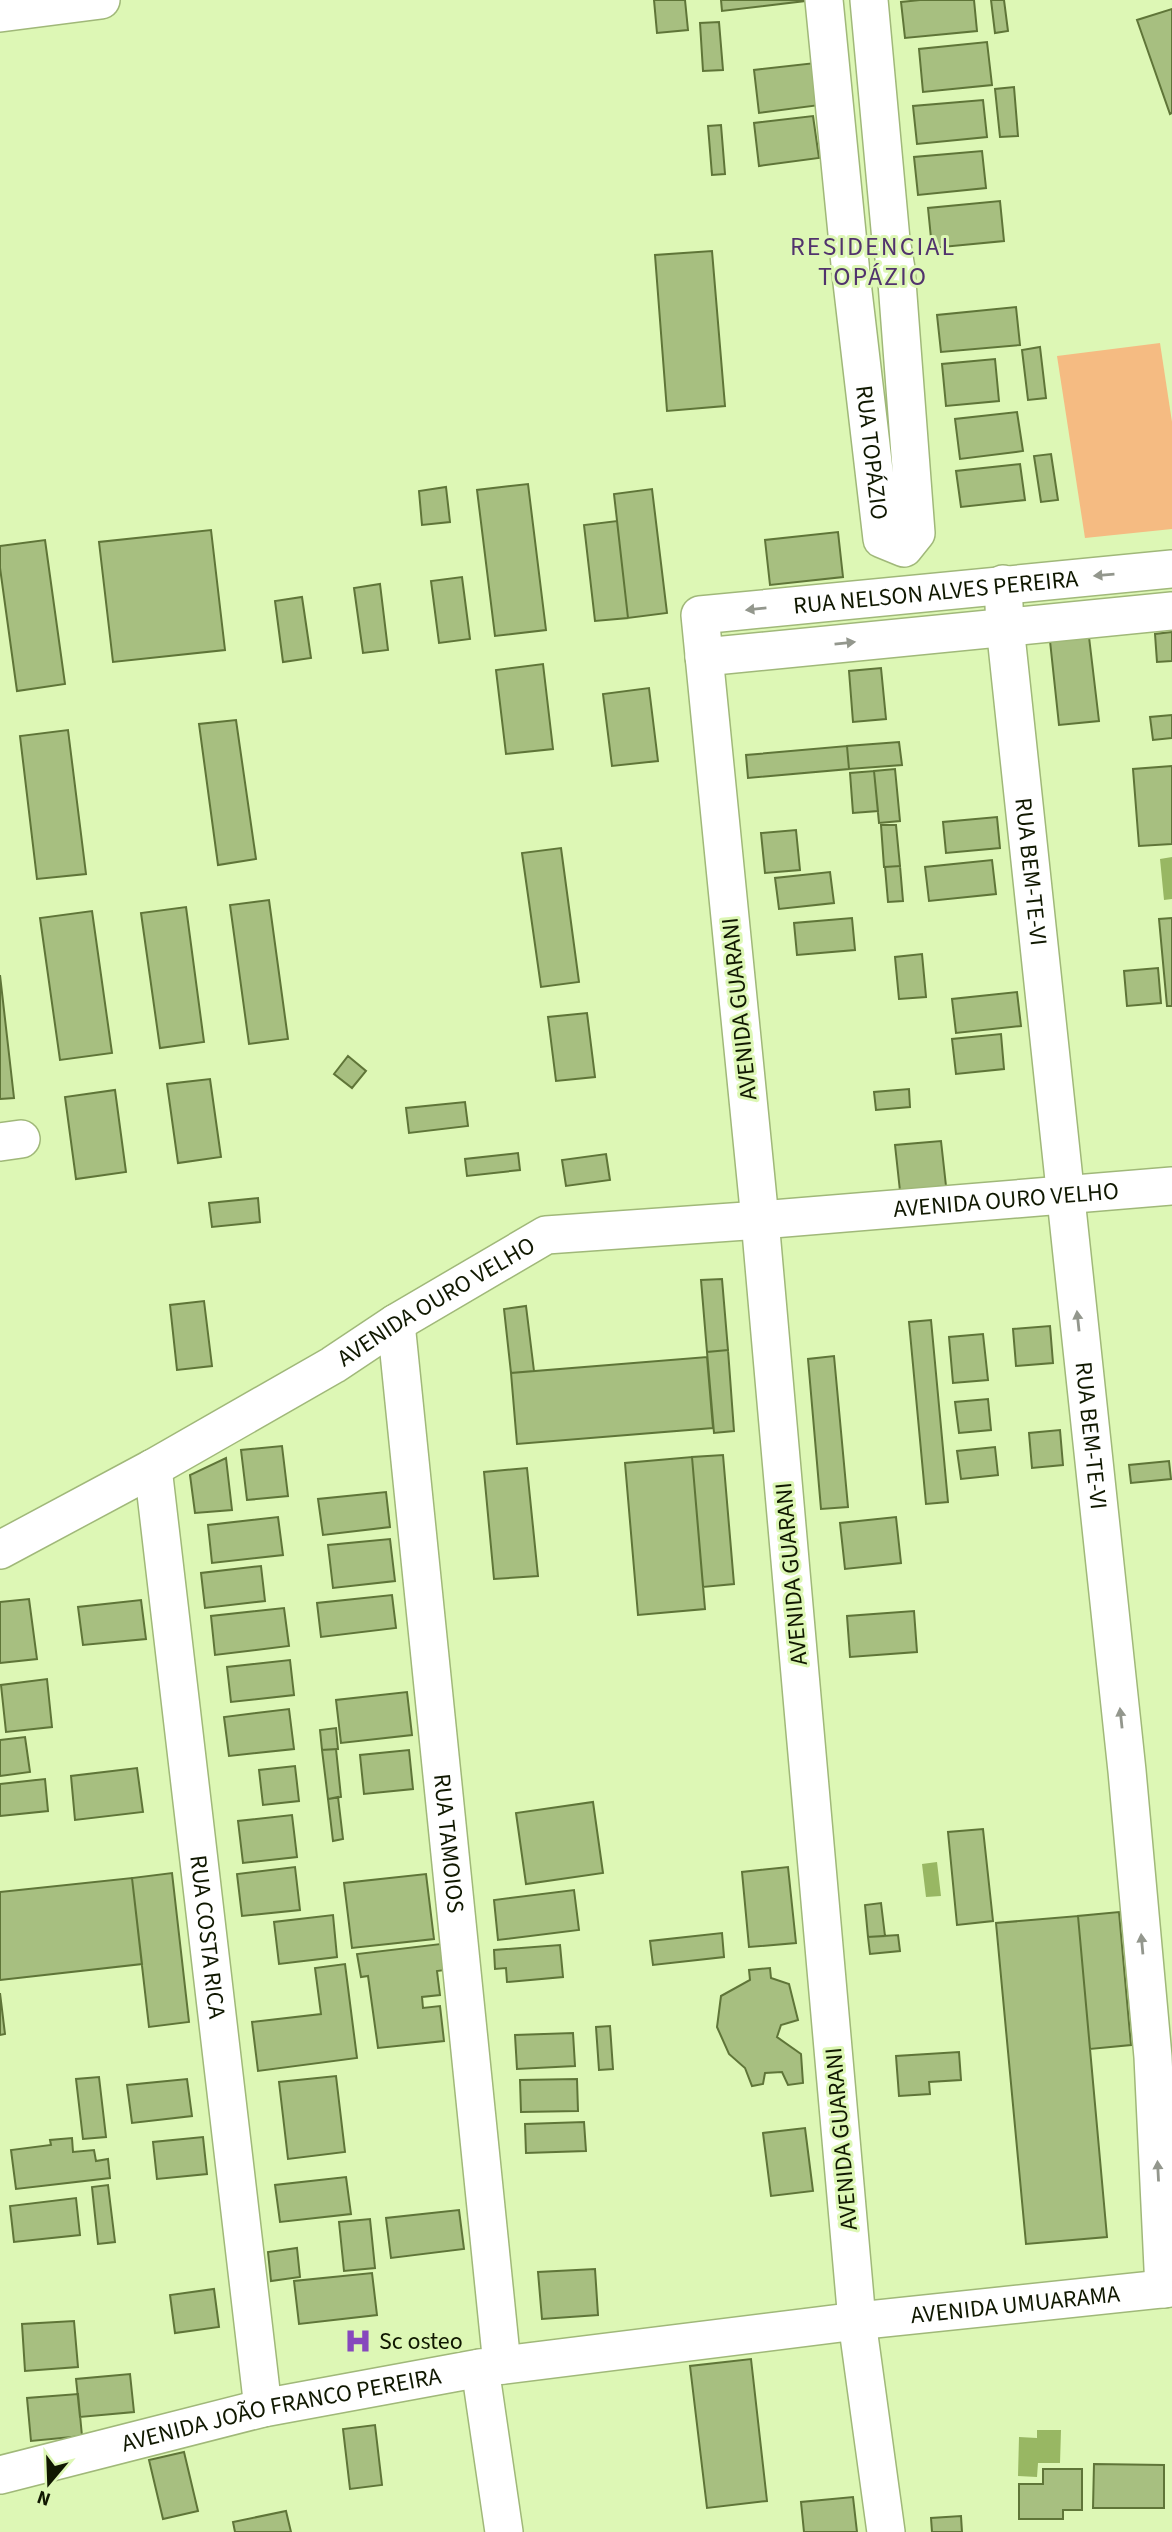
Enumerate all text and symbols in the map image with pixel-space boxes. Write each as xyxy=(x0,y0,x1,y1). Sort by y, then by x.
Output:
district label: RESIDENCIAL TOPÁZIO xyxy=(790,228,956,295)
street label: RUA TOPÁZIO xyxy=(846,383,897,522)
street label: RUA NELSON ALVES PEREIRA xyxy=(792,561,1080,624)
one-way arrow xyxy=(1093,570,1115,581)
one-way arrow xyxy=(745,604,767,615)
one-way arrow xyxy=(835,637,857,648)
street label: RUA BEM-TE-VI xyxy=(1005,796,1056,947)
street label: AVENIDA GUARANI xyxy=(713,916,766,1102)
street label: AVENIDA OURO VELHO xyxy=(892,1173,1120,1227)
street label: AVENIDA OURO VELHO xyxy=(330,1228,542,1376)
one-way arrow xyxy=(1072,1310,1083,1332)
street label: RUA BEM-TE-VI xyxy=(1065,1360,1116,1511)
street label: AVENIDA GUARANI xyxy=(766,1481,817,1667)
one-way arrow xyxy=(1115,1707,1126,1729)
street label: RUA TAMOIOS xyxy=(424,1772,473,1915)
street label: RUA COSTA RICA xyxy=(180,1853,234,2021)
one-way arrow xyxy=(1137,1933,1148,1955)
street label: AVENIDA GUARANI xyxy=(816,2046,867,2232)
one-way arrow xyxy=(1153,2160,1164,2182)
street label: AVENIDA UMUARAMA xyxy=(909,2277,1122,2333)
place label: Sc osteo xyxy=(379,2324,463,2359)
hospital icon: Sc osteo xyxy=(343,2326,373,2356)
street label: AVENIDA JOÃO FRANCO PEREIRA xyxy=(118,2359,444,2461)
north arrow xyxy=(14,2448,84,2518)
text: N xyxy=(34,2483,54,2512)

